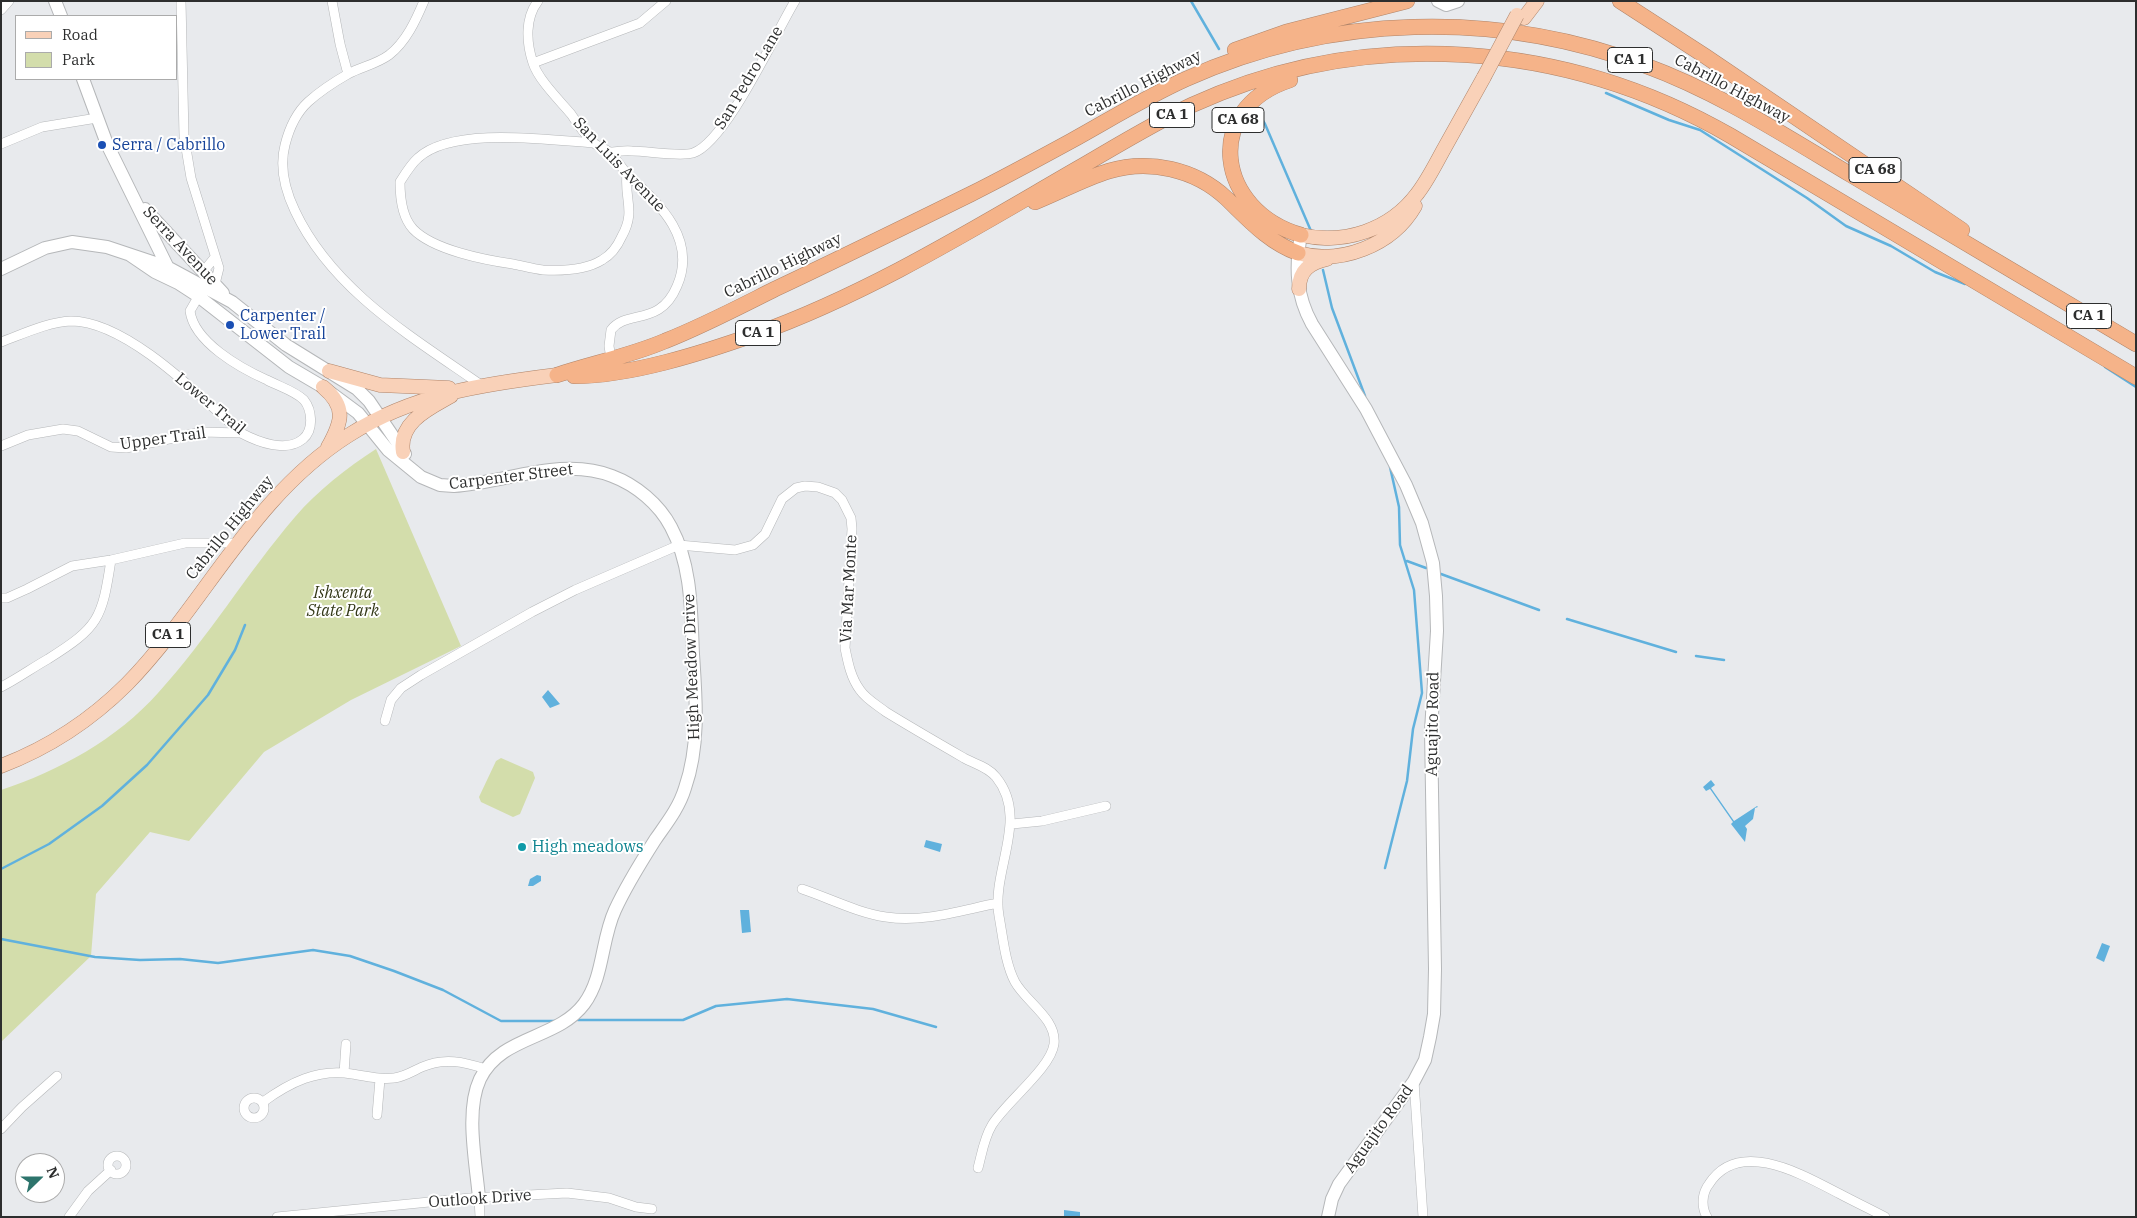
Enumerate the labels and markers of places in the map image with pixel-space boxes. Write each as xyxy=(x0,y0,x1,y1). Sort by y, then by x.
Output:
place label: Serra / Cabrillo xyxy=(112,135,225,155)
marker: Serra / Cabrillo xyxy=(96,139,108,151)
place label: Carpenter / Lower Trail xyxy=(240,306,326,344)
marker: Carpenter / Lower Trail xyxy=(224,319,236,331)
place label: High meadows xyxy=(532,837,644,857)
marker: High meadows xyxy=(516,841,528,853)

